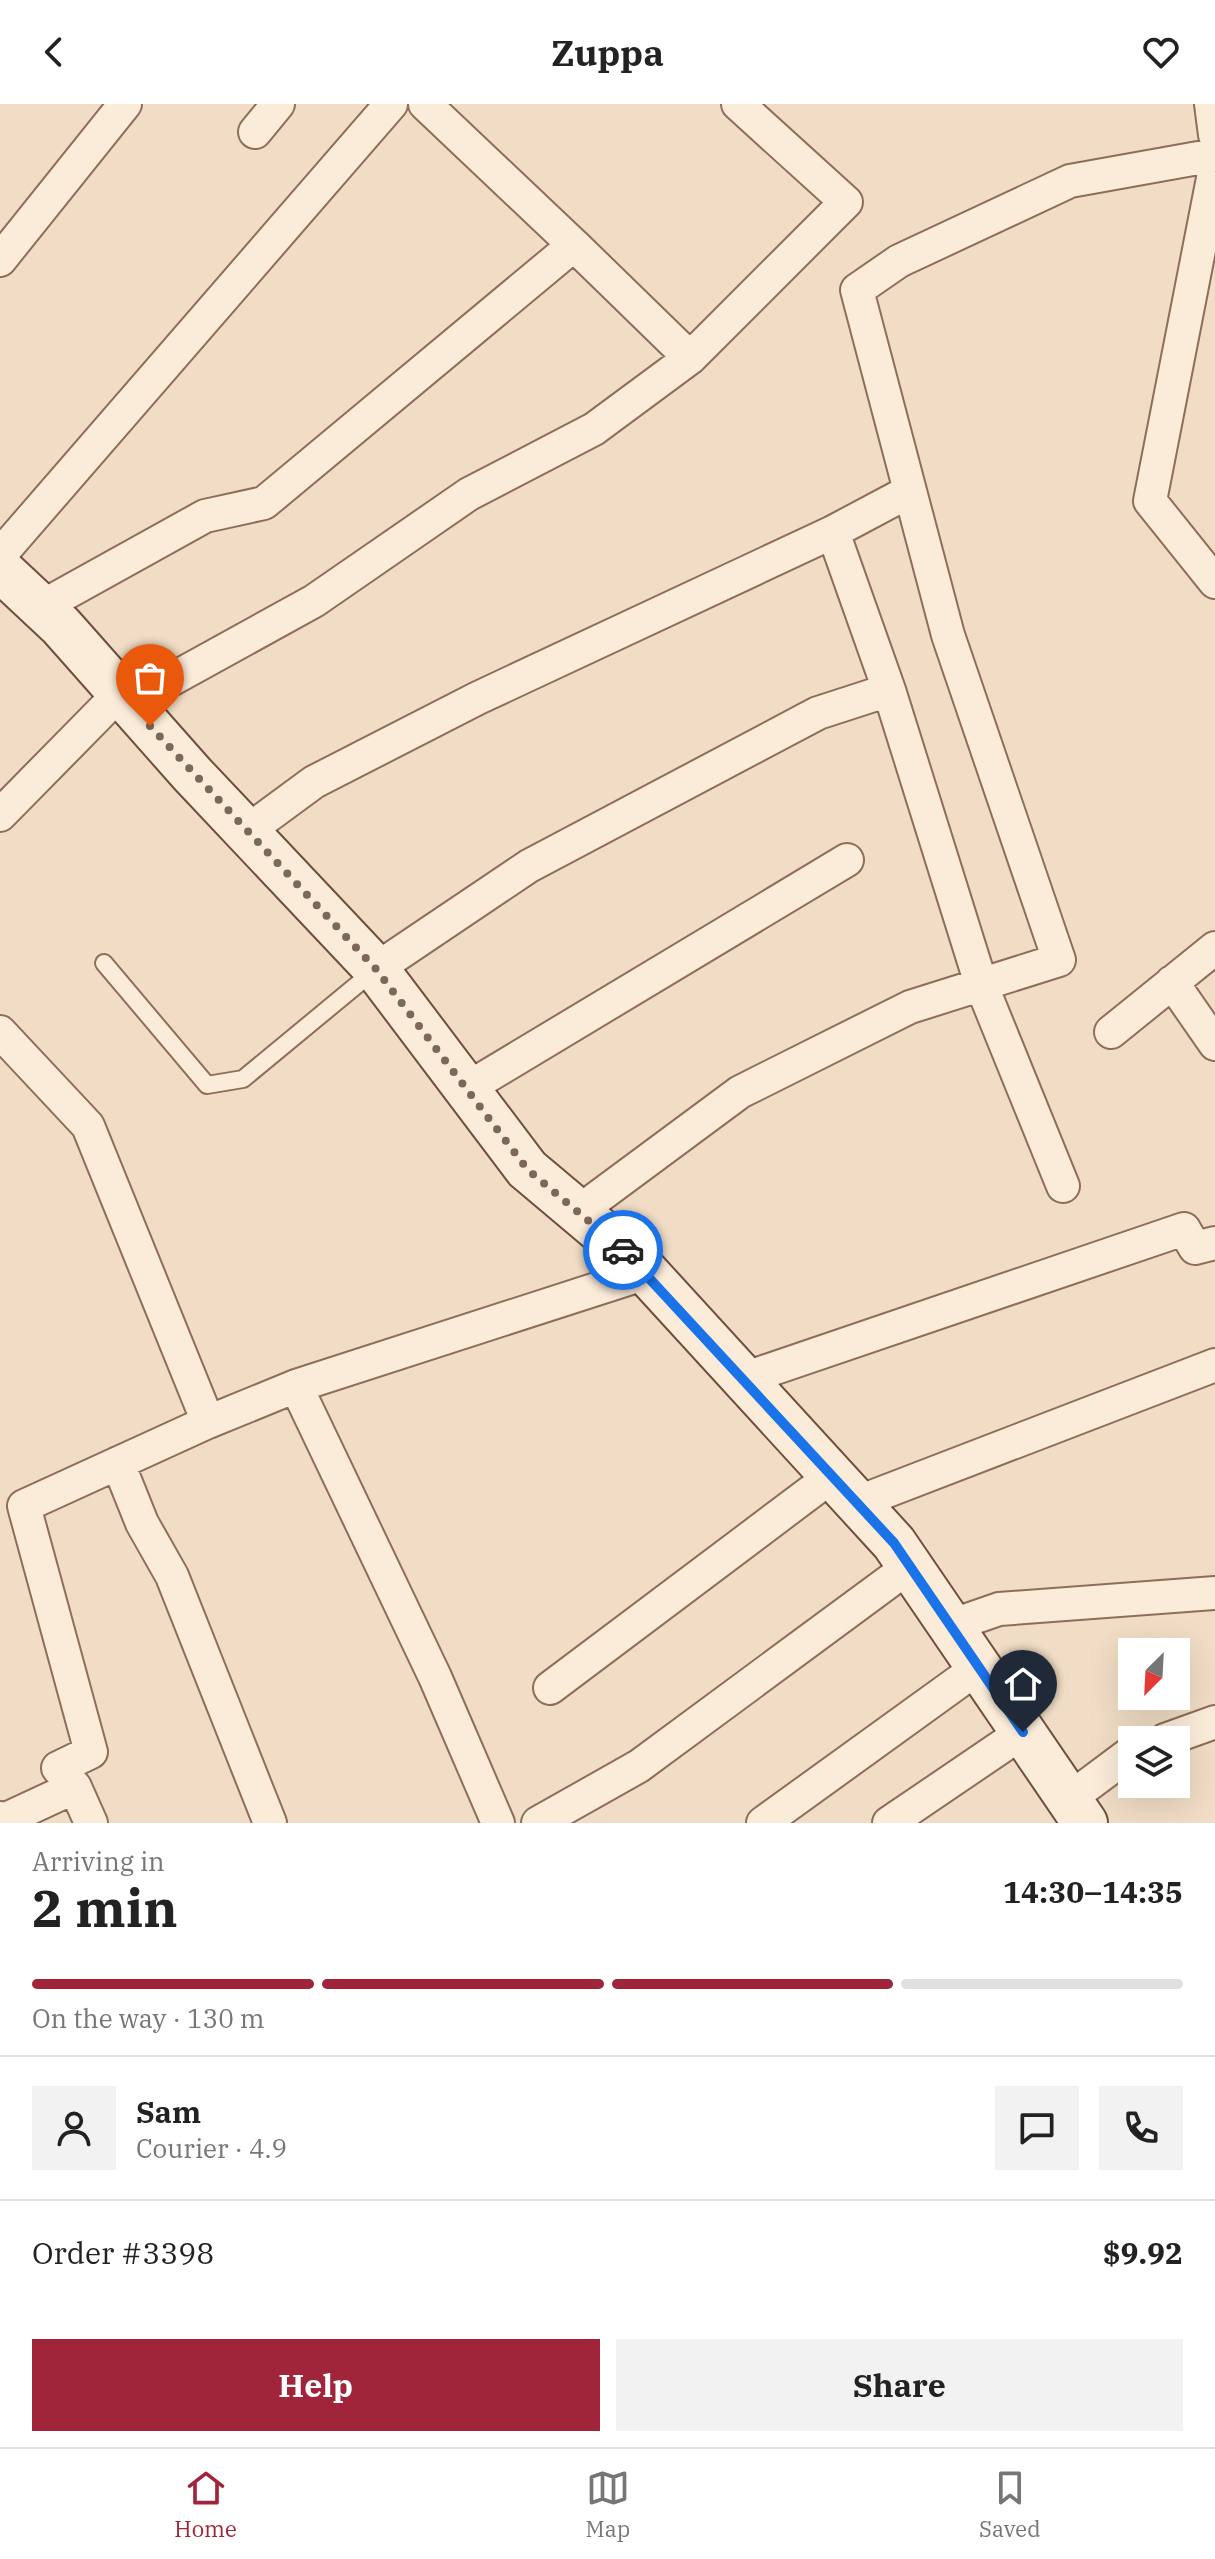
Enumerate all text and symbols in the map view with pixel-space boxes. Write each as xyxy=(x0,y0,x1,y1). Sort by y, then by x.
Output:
text: Zuppa xyxy=(551,29,664,76)
icon: back xyxy=(32,30,76,74)
icon: heart xyxy=(1139,30,1183,74)
pin xyxy=(116,644,184,726)
icon: bag xyxy=(128,656,172,700)
courier xyxy=(583,1210,663,1290)
icon: car xyxy=(601,1228,645,1272)
north arrow xyxy=(1118,1638,1190,1710)
map controls xyxy=(1118,1638,1190,1798)
pin xyxy=(989,1650,1057,1732)
icon: home xyxy=(1001,1662,1045,1706)
button: layers xyxy=(1118,1726,1190,1798)
text: Arriving in xyxy=(32,1844,165,1878)
text: 14:30–14:35 xyxy=(1003,1872,1183,1911)
text: 2 min xyxy=(32,1874,178,1941)
text: On the way · 130 m xyxy=(32,2001,265,2035)
button: person xyxy=(32,2086,116,2170)
button: chat xyxy=(995,2086,1079,2170)
button: phone xyxy=(1099,2086,1183,2170)
text: Sam xyxy=(136,2092,201,2131)
text: Courier · 4.9 xyxy=(136,2131,287,2165)
text: Order #3398 xyxy=(32,2233,214,2272)
text: $9.92 xyxy=(1103,2233,1183,2272)
button: Help xyxy=(32,2339,600,2431)
button: Share xyxy=(616,2339,1183,2431)
tab: Home xyxy=(174,2466,237,2543)
tab: Map xyxy=(586,2466,630,2543)
tab: Saved xyxy=(979,2466,1041,2543)

